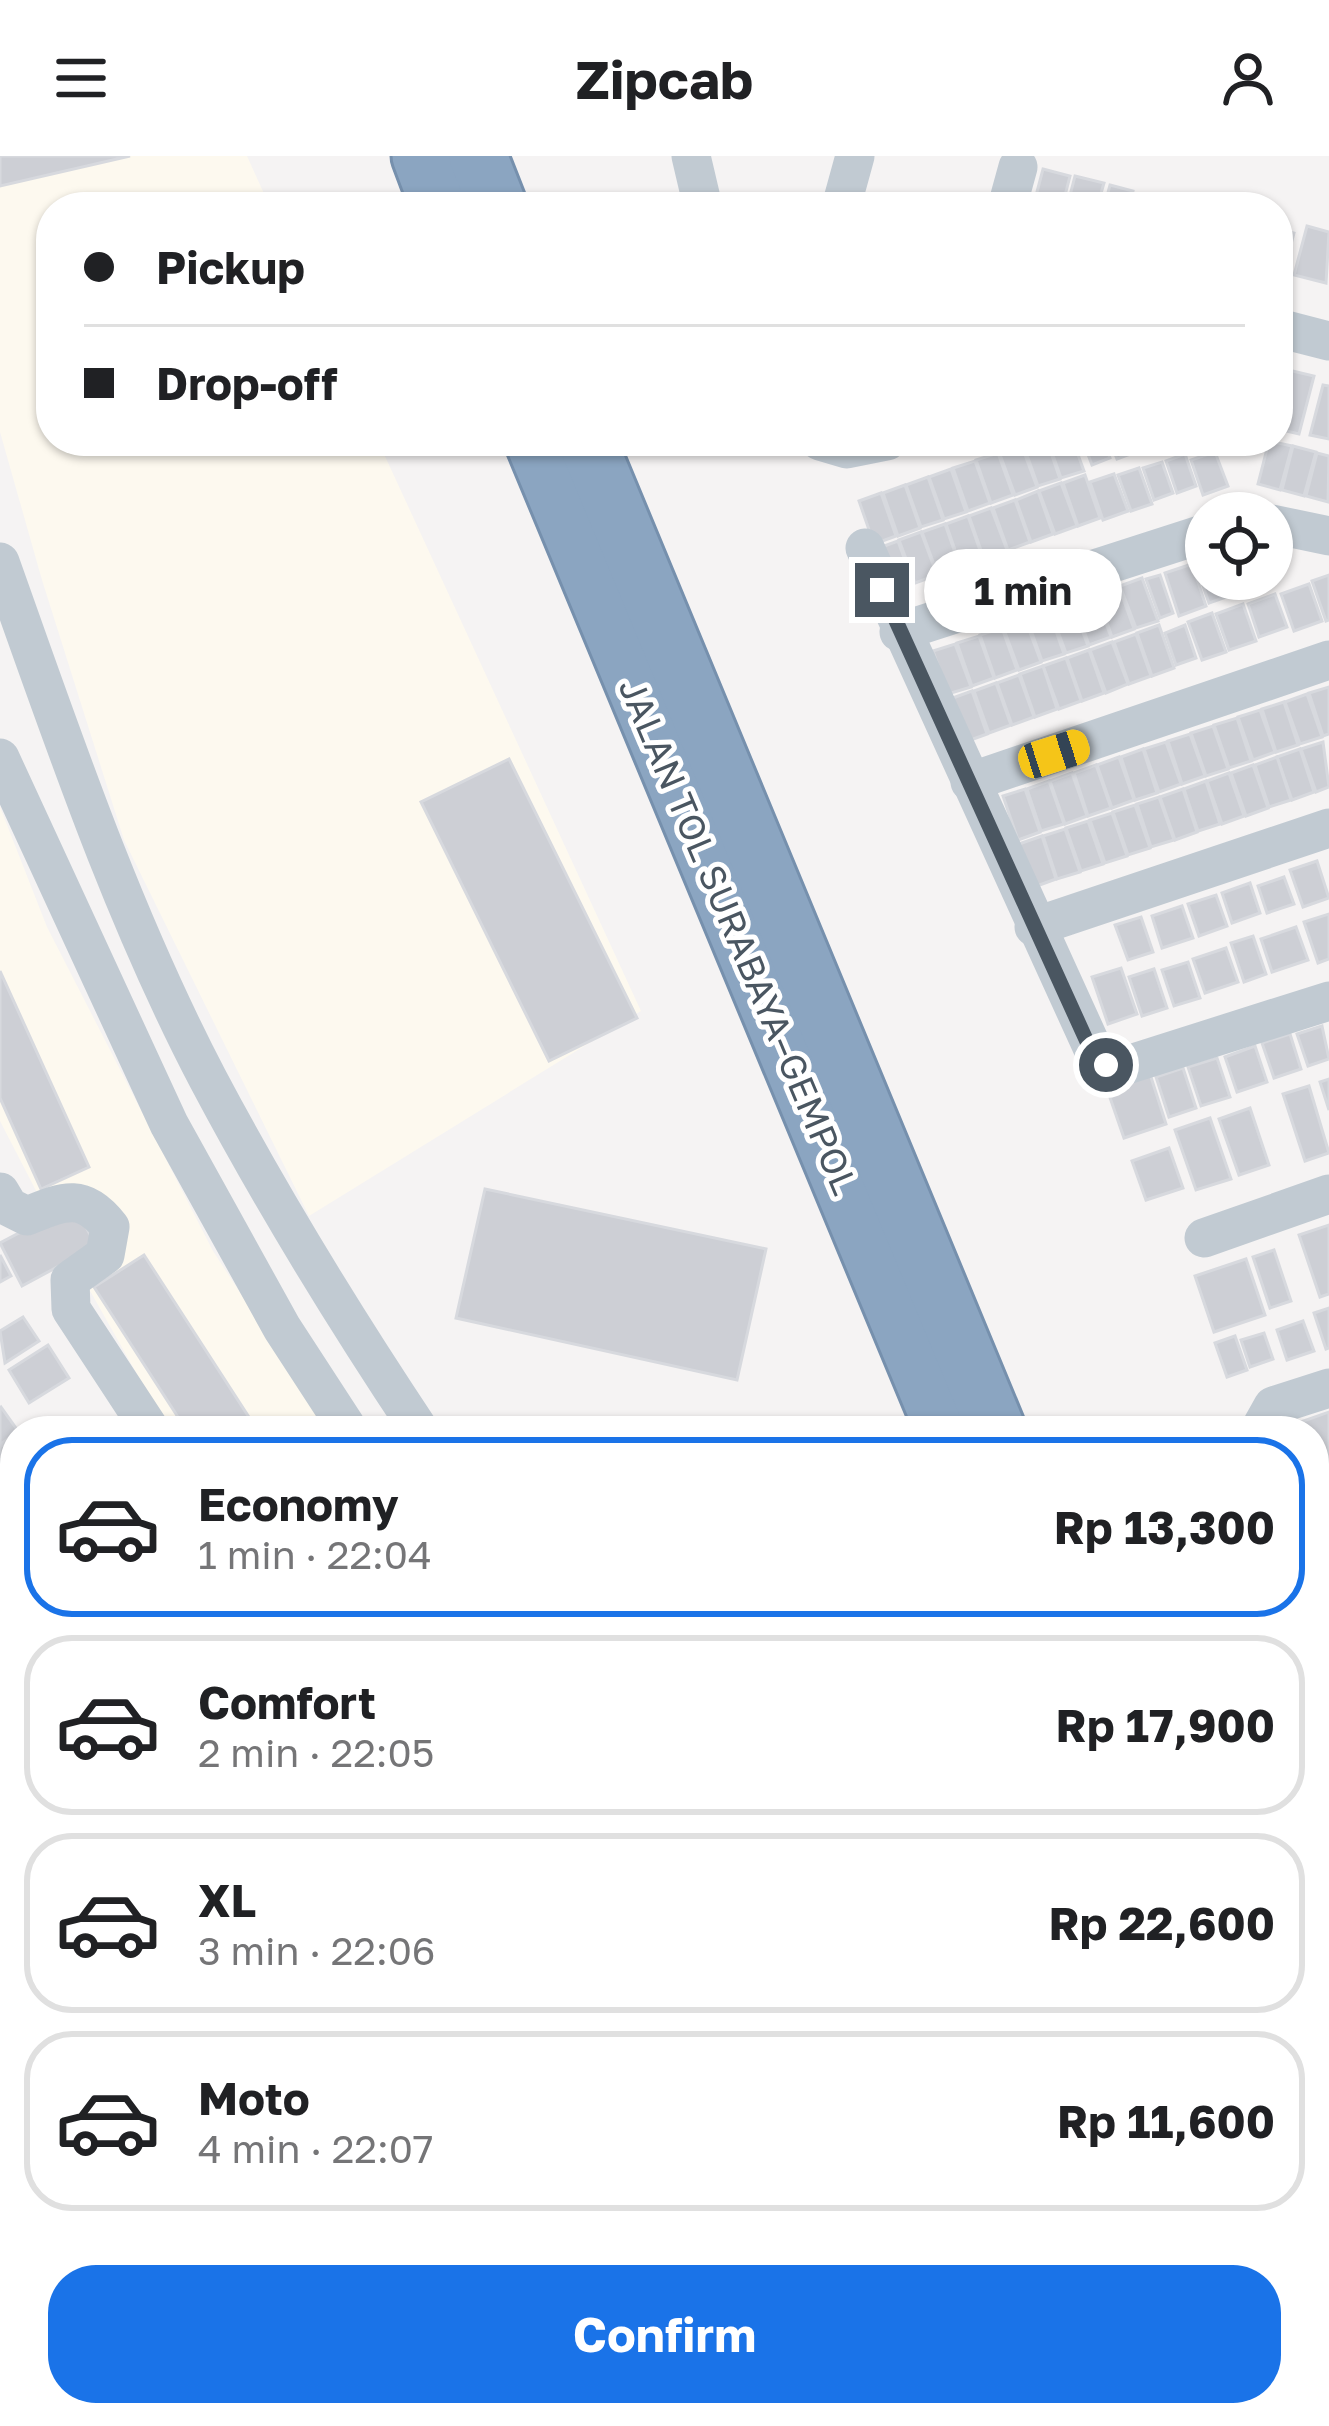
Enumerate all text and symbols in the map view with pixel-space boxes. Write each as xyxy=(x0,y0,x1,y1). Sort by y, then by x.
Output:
icon: menu xyxy=(48,45,114,111)
icon: person xyxy=(1215,45,1281,111)
text: Zipcab xyxy=(576,46,753,111)
text: Pickup xyxy=(156,240,305,294)
text: Drop-off xyxy=(156,356,337,410)
map controls xyxy=(1185,492,1293,600)
button: locate xyxy=(1185,492,1293,600)
callout: 1 min xyxy=(924,548,1122,632)
route end xyxy=(855,563,909,617)
text: 1 min xyxy=(974,567,1072,614)
street label: JALAN TOL SURABAYA–GEMPOL xyxy=(611,672,867,1200)
car xyxy=(1014,726,1094,782)
route start xyxy=(1079,1038,1133,1092)
icon: car xyxy=(54,1473,162,1581)
text: Economy xyxy=(198,1477,399,1531)
text: Rp 13,300 xyxy=(1054,1500,1275,1554)
text: 1 min · 22:04 xyxy=(198,1531,432,1578)
icon: car xyxy=(54,1671,162,1779)
text: Comfort xyxy=(198,1675,376,1729)
text: Rp 17,900 xyxy=(1056,1698,1275,1752)
text: 2 min · 22:05 xyxy=(198,1729,434,1776)
icon: car xyxy=(54,1869,162,1977)
text: XL xyxy=(198,1873,256,1927)
text: Rp 22,600 xyxy=(1048,1896,1275,1950)
text: 3 min · 22:06 xyxy=(198,1927,435,1974)
icon: car xyxy=(54,2067,162,2175)
text: Moto xyxy=(198,2071,310,2125)
text: Rp 11,600 xyxy=(1057,2094,1275,2148)
text: 4 min · 22:07 xyxy=(198,2125,433,2172)
button: Confirm xyxy=(48,2265,1281,2403)

